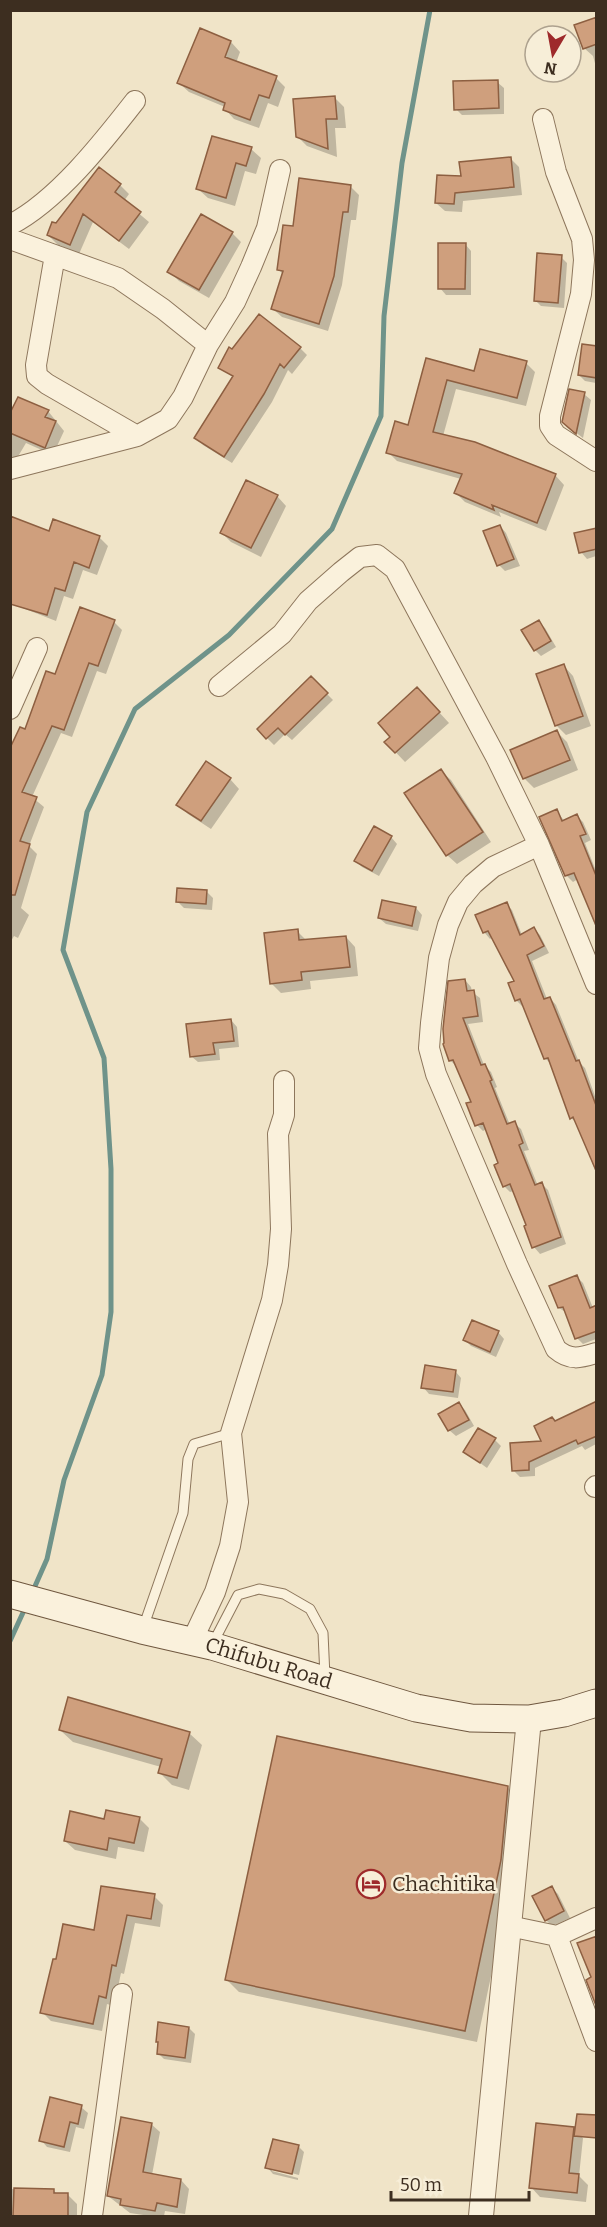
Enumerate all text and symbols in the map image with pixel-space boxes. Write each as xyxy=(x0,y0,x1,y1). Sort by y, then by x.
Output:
north arrow xyxy=(523,24,583,84)
text: N xyxy=(543,58,558,79)
street label: Chifubu Road xyxy=(202,1632,335,1695)
hotel icon: Chachitika xyxy=(355,1868,387,1900)
place label: Chachitika xyxy=(392,1871,496,1897)
scale bar xyxy=(391,2164,529,2202)
text: 50 m xyxy=(400,2174,442,2196)

